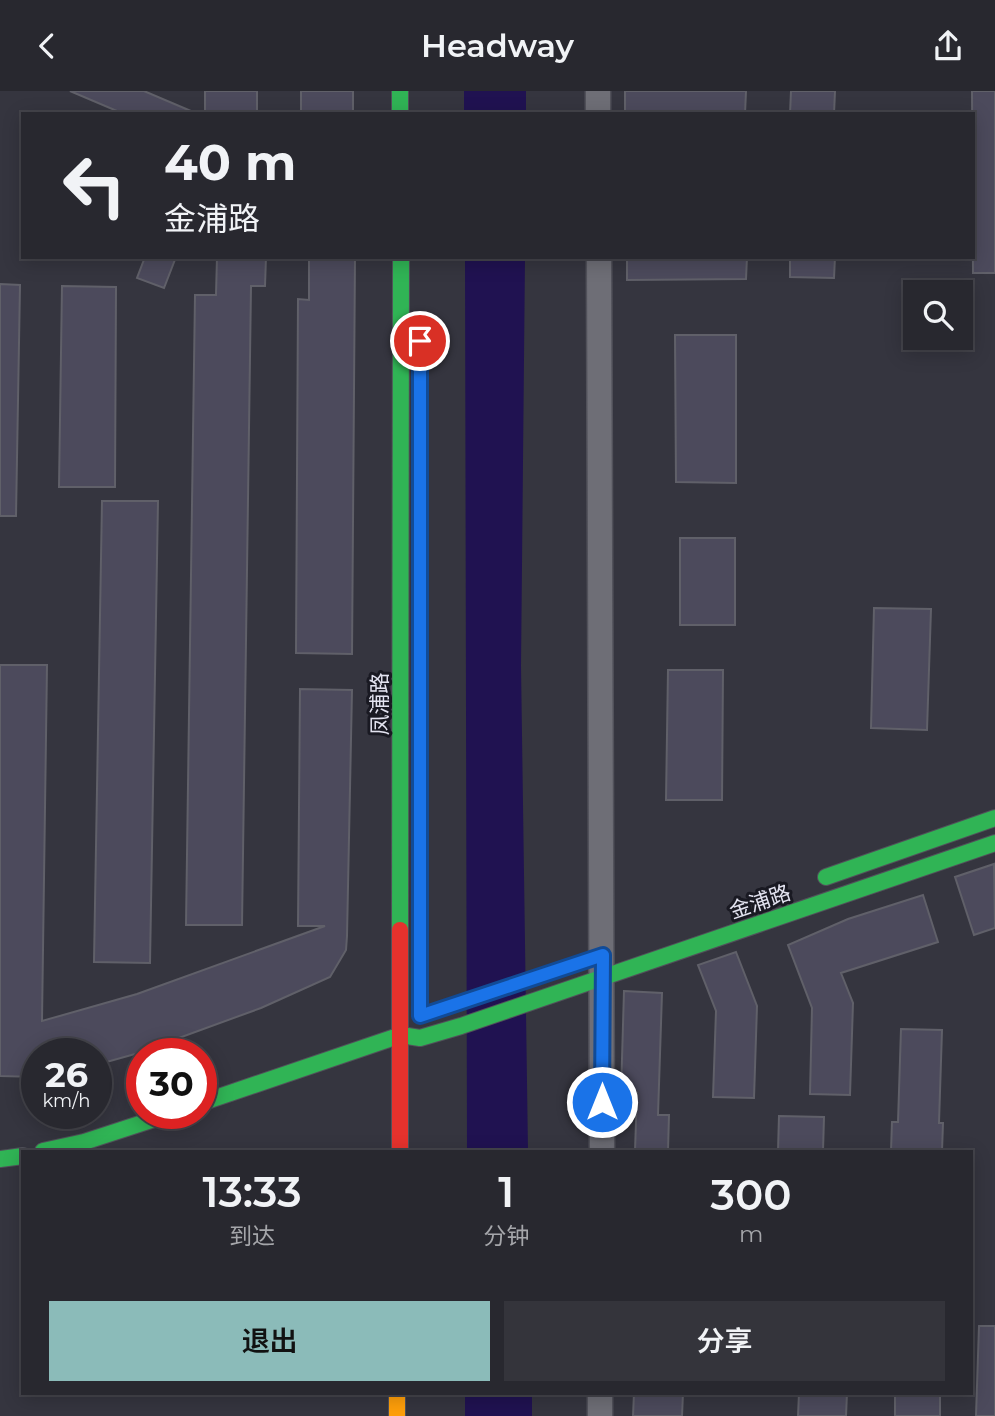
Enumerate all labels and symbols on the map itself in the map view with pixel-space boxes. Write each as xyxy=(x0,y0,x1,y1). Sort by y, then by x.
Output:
pin xyxy=(390,311,450,371)
street label: 凤浦路 xyxy=(367,673,392,736)
street label: 金浦路 xyxy=(726,879,794,924)
speed limit sign: 30 xyxy=(126,1038,217,1129)
position arrow xyxy=(565,1065,639,1139)

